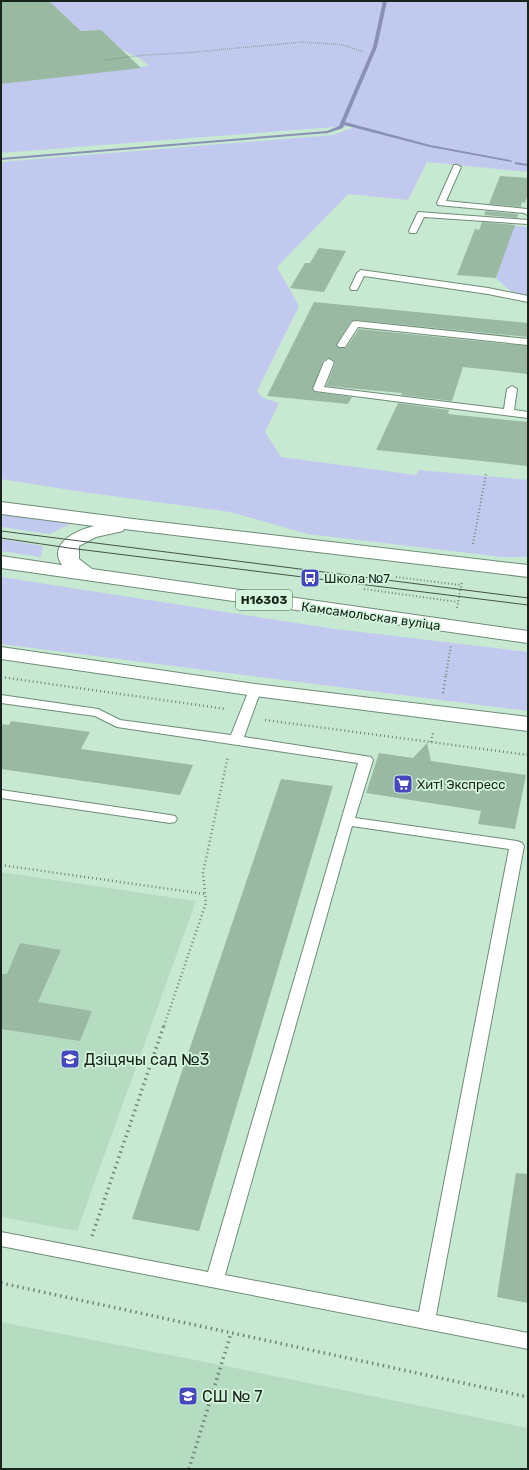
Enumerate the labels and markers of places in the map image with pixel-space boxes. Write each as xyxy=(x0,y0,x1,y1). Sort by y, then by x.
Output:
bus stop icon: Школа №7 xyxy=(299,567,321,589)
place label: Школа №7 xyxy=(324,571,390,586)
supermarket icon: Хит! Экспресс xyxy=(392,773,414,795)
place label: Хит! Экспресс xyxy=(417,777,505,792)
school or university icon: Дзіцячы сад №3 xyxy=(59,1048,81,1070)
place label: Дзіцячы сад №3 xyxy=(84,1050,209,1069)
school or university icon: СШ № 7 xyxy=(177,1385,199,1407)
place label: СШ № 7 xyxy=(202,1387,263,1406)

